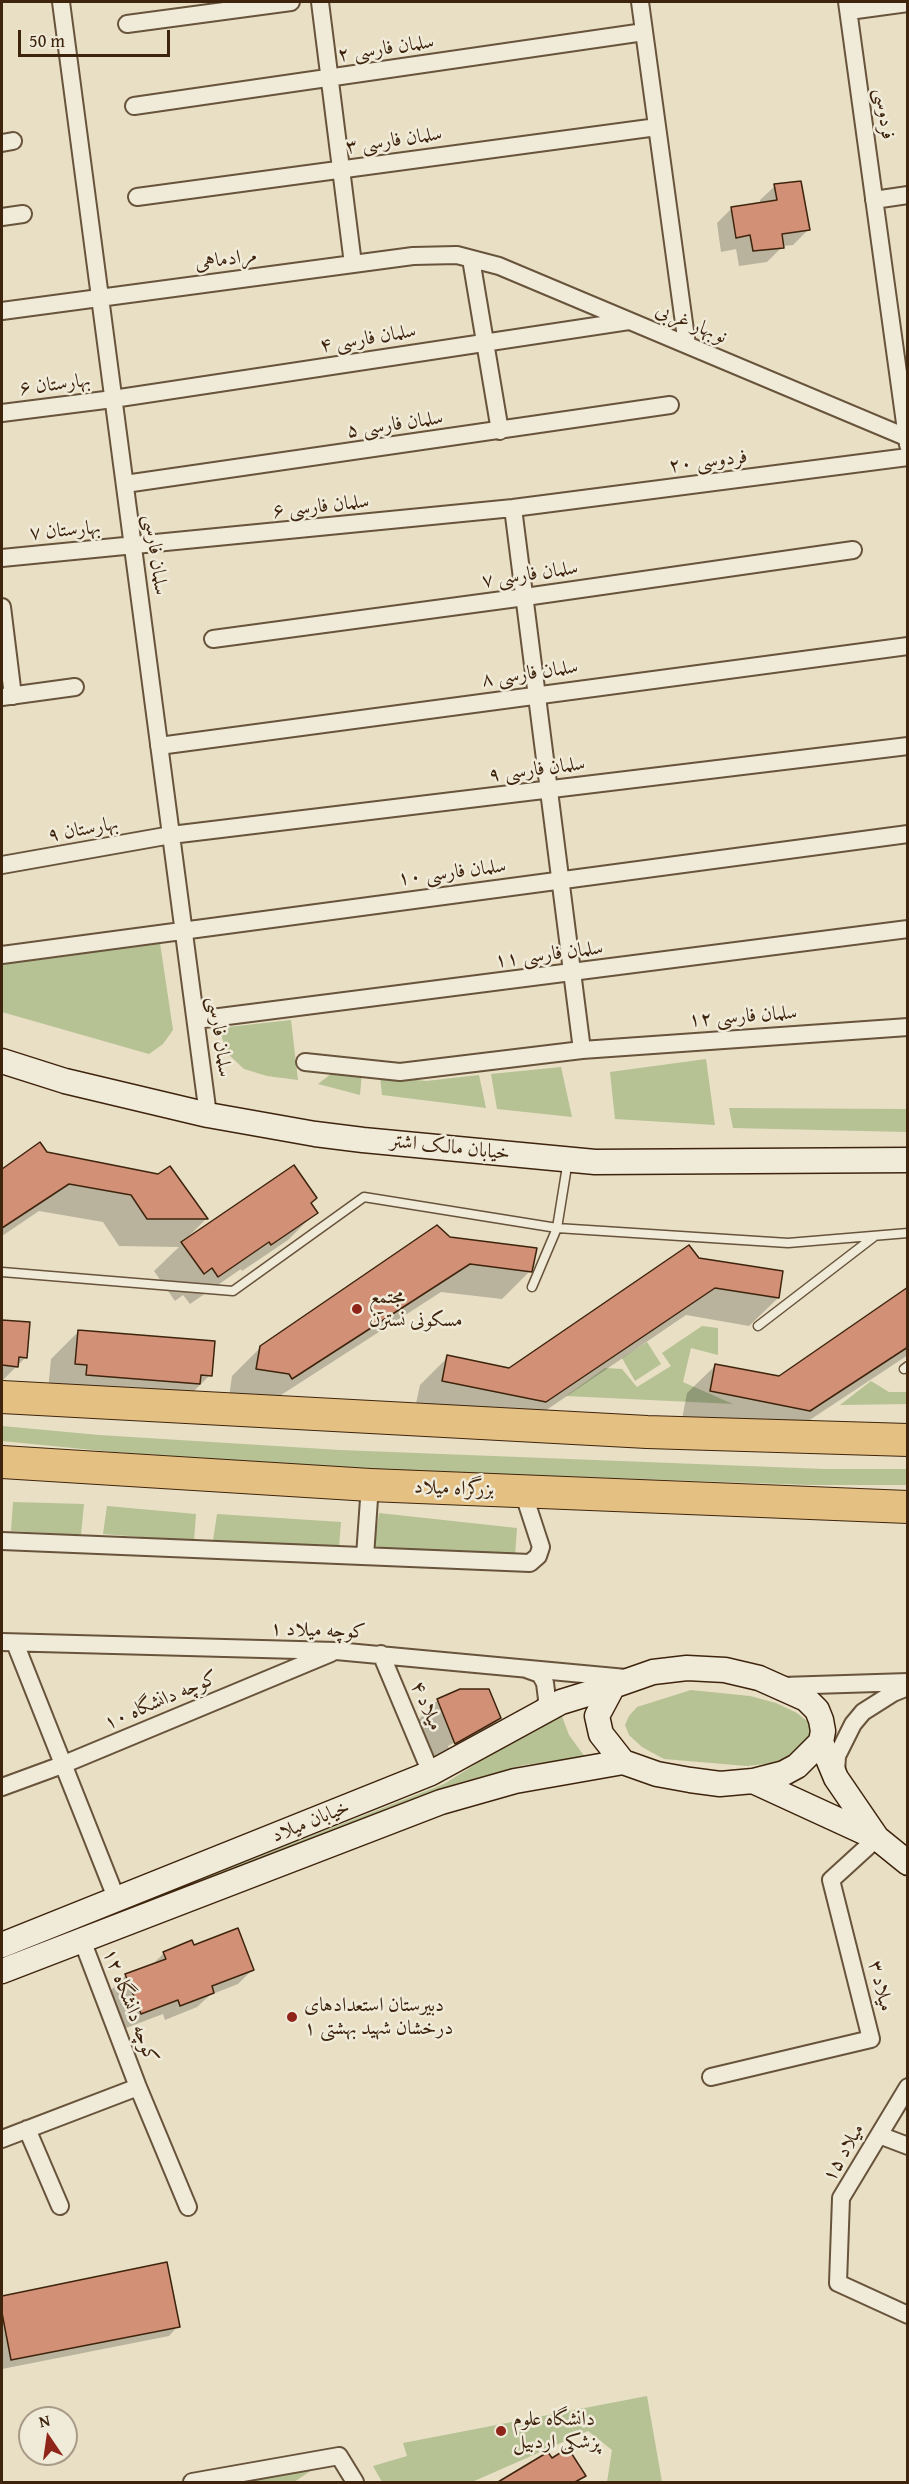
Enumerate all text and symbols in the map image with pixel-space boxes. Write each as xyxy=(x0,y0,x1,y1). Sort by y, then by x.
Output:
scale bar xyxy=(21,18,172,56)
text: 50 m xyxy=(29,27,65,54)
street label: سلمان فارسی ۲ xyxy=(336,30,436,68)
street label: فردوسی xyxy=(869,87,899,141)
street label: سلمان فارسی ۳ xyxy=(344,122,444,160)
street label: مرادماهی xyxy=(193,244,259,276)
street label: نوبهار غربی xyxy=(652,298,730,350)
street label: سلمان فارسی ۴ xyxy=(318,320,418,358)
street label: بهارستان ۶ xyxy=(18,369,92,401)
street label: سلمان فارسی ۵ xyxy=(345,406,445,444)
street label: فردوسی ۲۰ xyxy=(667,445,749,479)
street label: سلمان فارسی ۶ xyxy=(271,490,371,524)
street label: سلمان فارسی xyxy=(137,513,173,597)
street label: بهارستان ۷ xyxy=(28,516,102,546)
street label: سلمان فارسی ۷ xyxy=(480,556,580,594)
street label: سلمان فارسی ۸ xyxy=(480,655,580,693)
street label: سلمان فارسی ۹ xyxy=(487,752,587,788)
street label: بهارستان ۹ xyxy=(46,812,120,848)
street label: سلمان فارسی ۱۰ xyxy=(396,854,508,892)
street label: سلمان فارسی ۱۱ xyxy=(493,936,605,974)
street label: سلمان فارسی xyxy=(201,995,237,1079)
street label: سلمان فارسی ۱۲ xyxy=(688,1001,798,1033)
street label: خیابان مالک اشتر xyxy=(389,1130,511,1166)
place label: مجتمع مسکونی نسترن xyxy=(369,1286,463,1333)
marker: مجتمع مسکونی نسترن xyxy=(350,1302,364,1316)
street label: بزرگراه میلاد xyxy=(414,1476,494,1502)
street label: کوچه میلاد ۱ xyxy=(270,1617,366,1645)
street label: کوچه دانشگاه ۱۰ xyxy=(101,1666,221,1736)
street label: میلاد ۴ xyxy=(405,1678,447,1734)
street label: خیابان میلاد xyxy=(268,1795,354,1849)
street label: کوچه دانشگاه ۱۲ xyxy=(97,1945,163,2067)
street label: میلاد ۳ xyxy=(862,1958,898,2014)
place label: دبیرستان استعدادهای درخشان شهید بهشتی ۱ xyxy=(304,1994,453,2041)
marker: دبیرستان استعدادهای درخشان شهید بهشتی ۱ xyxy=(285,2010,299,2024)
street label: میلاد ۱۵ xyxy=(818,2120,870,2186)
north arrow xyxy=(18,2406,78,2466)
text: N xyxy=(36,2408,52,2433)
place label: دانشگاه علوم پزشکی اردبیل xyxy=(513,2408,600,2455)
marker: دانشگاه علوم پزشکی اردبیل xyxy=(494,2424,508,2438)

